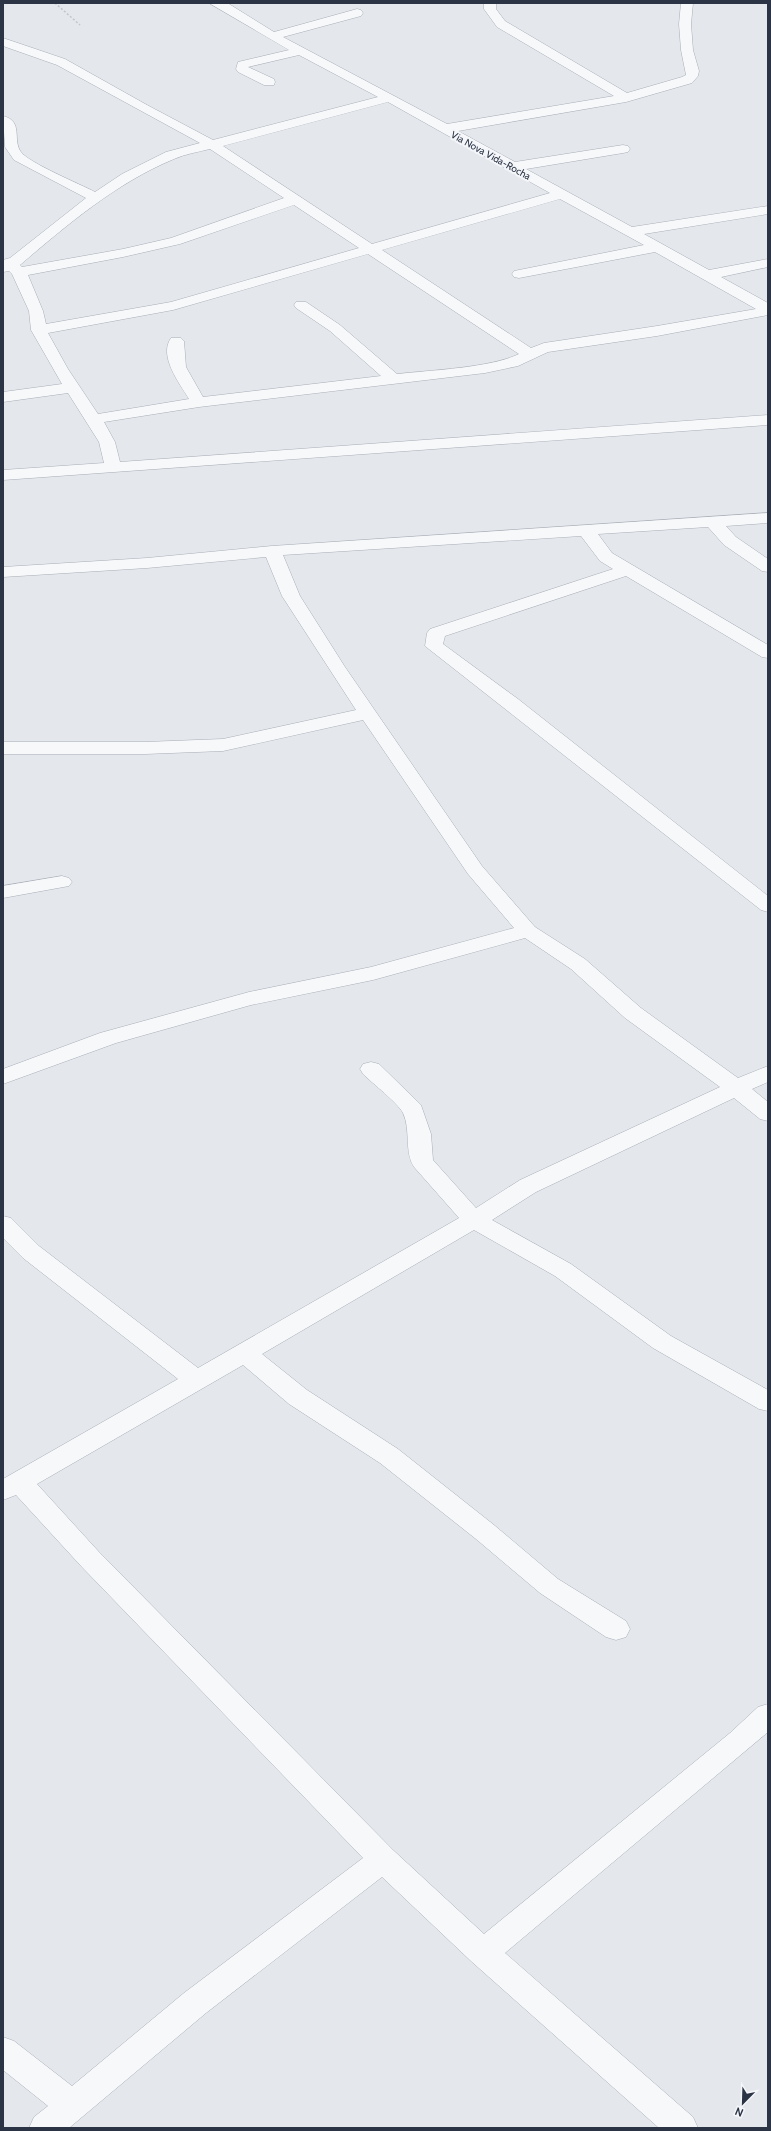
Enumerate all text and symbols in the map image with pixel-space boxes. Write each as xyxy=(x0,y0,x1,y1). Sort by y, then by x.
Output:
street label: Via Nova Vida-Rocha xyxy=(449,128,533,183)
north arrow xyxy=(723,2083,763,2123)
text: N xyxy=(733,2104,745,2120)

